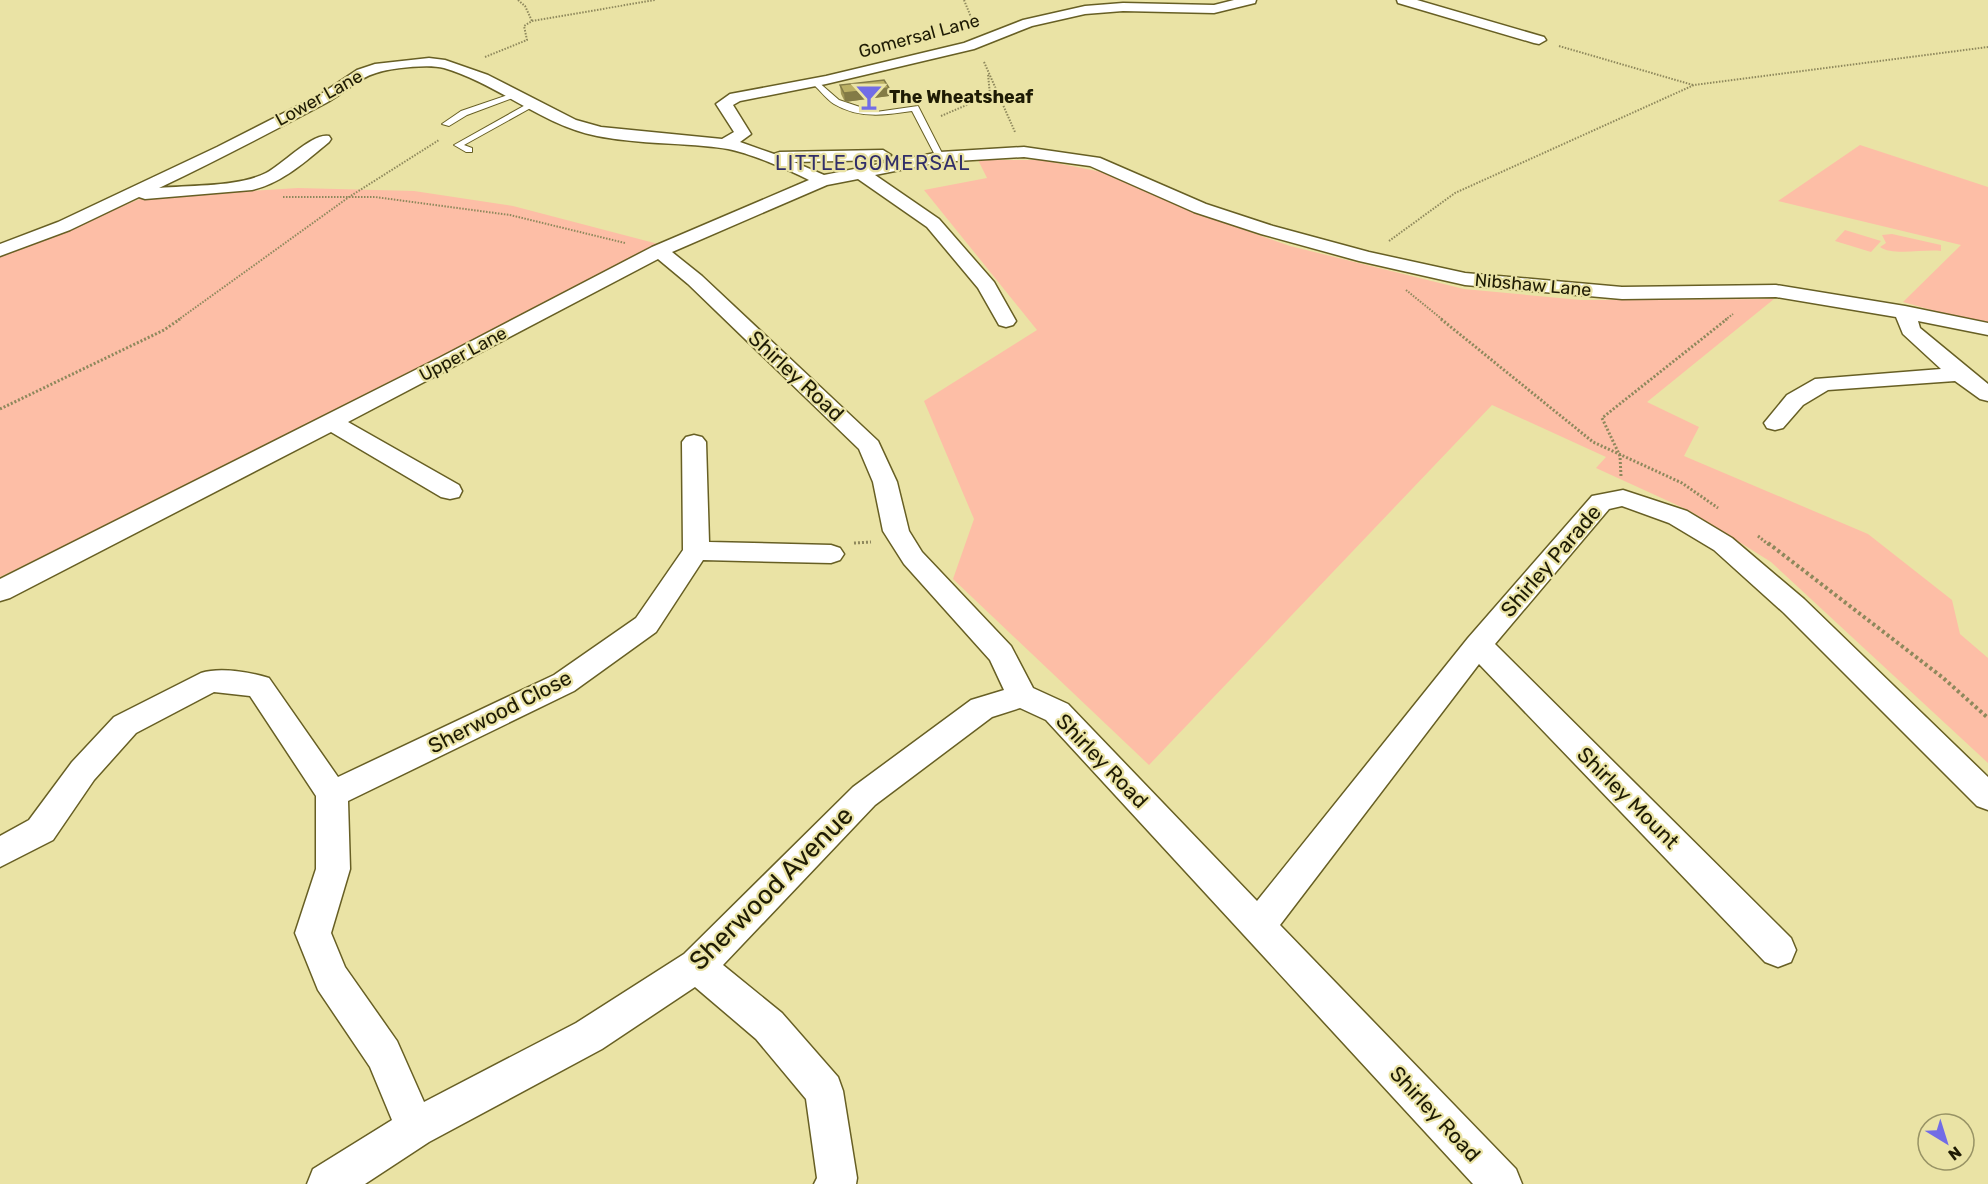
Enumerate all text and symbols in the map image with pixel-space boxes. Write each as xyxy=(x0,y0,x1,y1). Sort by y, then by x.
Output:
street label: Gomersal Lane xyxy=(856,9,982,63)
street label: Lower Lane xyxy=(272,65,366,131)
bar icon: The Wheatsheaf xyxy=(854,82,884,112)
place label: The Wheatsheaf xyxy=(889,86,1033,108)
district label: LITTLE GOMERSAL xyxy=(775,151,971,175)
street label: Nibshaw Lane xyxy=(1474,269,1592,301)
street label: Upper Lane xyxy=(415,322,511,386)
street label: Shirley Road xyxy=(743,325,849,426)
street label: Shirley Parade xyxy=(1495,500,1606,622)
street label: Sherwood Close xyxy=(424,665,576,758)
street label: Shirley Road xyxy=(1051,708,1153,813)
street label: Shirley Mount xyxy=(1572,742,1684,854)
street label: Sherwood Avenue xyxy=(683,800,860,977)
street label: Shirley Road xyxy=(1385,1061,1486,1167)
north arrow xyxy=(1916,1112,1976,1172)
text: N xyxy=(1945,1142,1965,1164)

